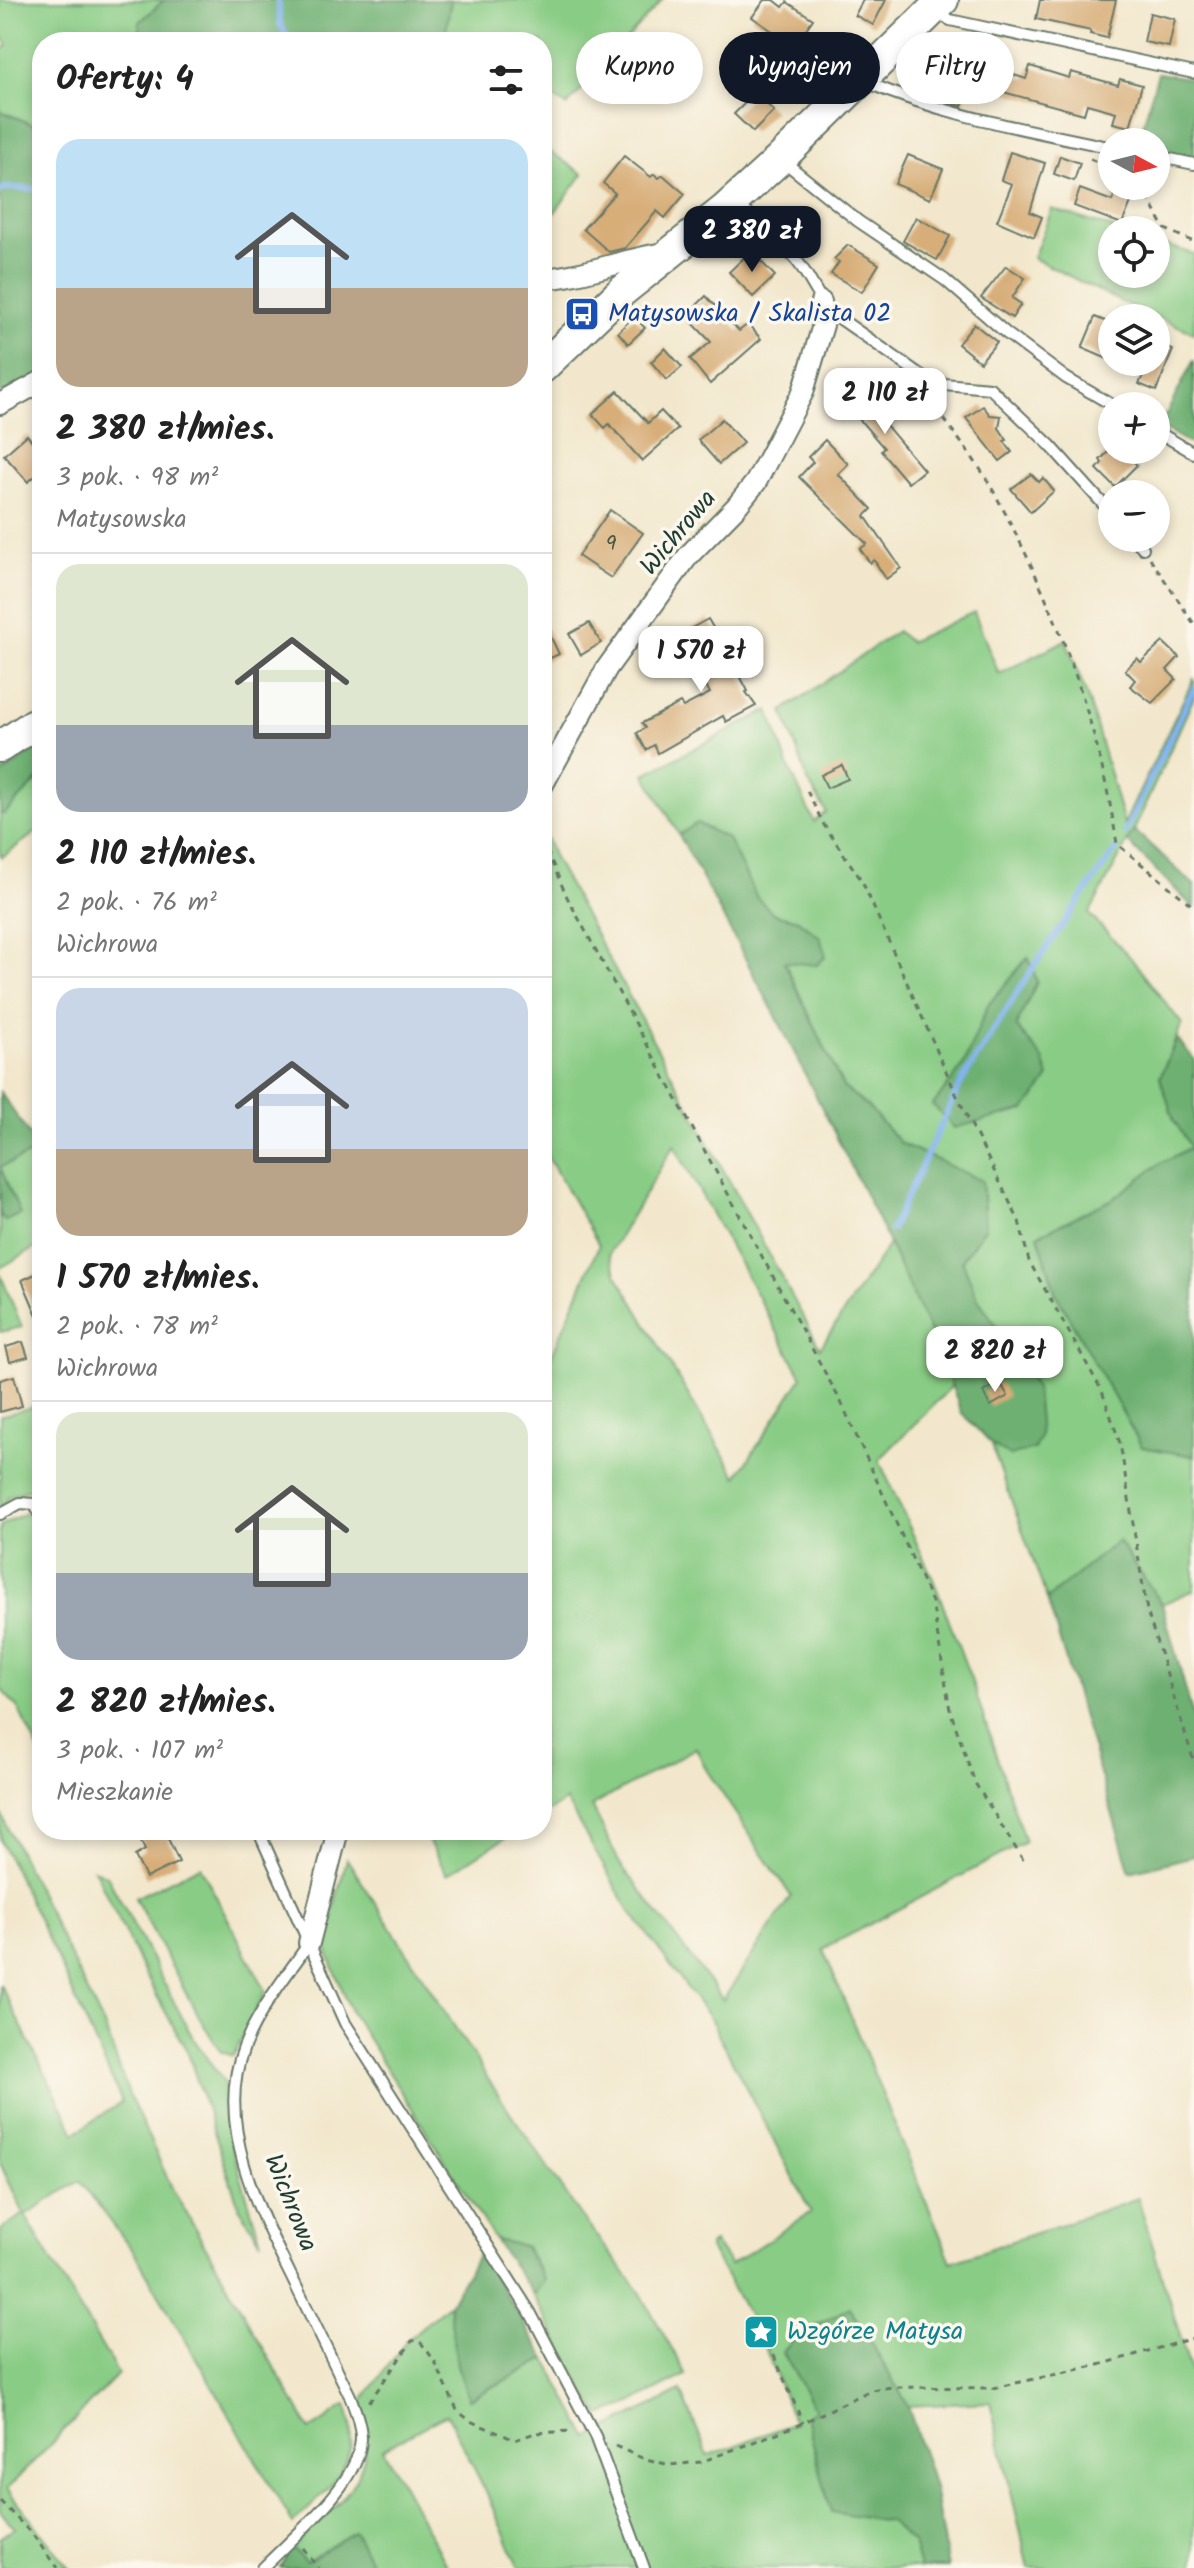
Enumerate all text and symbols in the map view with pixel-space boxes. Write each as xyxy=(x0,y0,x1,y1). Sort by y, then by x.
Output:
chip: Kupno xyxy=(576,32,703,104)
chip: Wynajem xyxy=(719,32,880,104)
chip: Filtry xyxy=(896,32,1014,104)
text: Oferty: 4 xyxy=(56,53,194,107)
icon: filters xyxy=(484,58,528,102)
north arrow xyxy=(1098,128,1170,200)
map controls xyxy=(1098,128,1170,552)
icon: home xyxy=(220,191,364,335)
pin: 2 380 zł xyxy=(669,206,835,274)
text: 2 380 zł xyxy=(702,211,802,253)
button: locate xyxy=(1098,216,1170,288)
place label: Matysowska / Skalista 02 xyxy=(608,293,891,335)
bus stop icon: Matysowska / Skalista 02 xyxy=(563,295,601,333)
button: layers xyxy=(1098,304,1170,376)
pin: 2 110 zł xyxy=(802,368,968,436)
text: 2 110 zł xyxy=(842,373,928,415)
button: + xyxy=(1098,392,1170,464)
text: 2 380 zł/mies. xyxy=(56,403,274,457)
text: 3 pok. · 98 m² xyxy=(56,457,218,499)
street label: Wichrowa xyxy=(630,480,728,586)
button: − xyxy=(1098,480,1170,552)
text: Matysowska xyxy=(56,499,187,541)
house number: 9 xyxy=(606,527,617,562)
icon: home xyxy=(220,616,364,760)
pin: 1 570 zł xyxy=(618,626,784,694)
text: 1 570 zł xyxy=(656,631,746,673)
text: 2 110 zł/mies. xyxy=(56,828,256,882)
text: 2 pok. · 76 m² xyxy=(56,882,217,924)
text: Wichrowa xyxy=(56,924,158,966)
icon: home xyxy=(220,1040,364,1184)
text: 1 570 zł/mies. xyxy=(56,1252,259,1306)
text: 2 pok. · 78 m² xyxy=(56,1306,218,1348)
pin: 2 820 zł xyxy=(912,1326,1078,1394)
text: 2 820 zł xyxy=(944,1331,1046,1373)
text: Wichrowa xyxy=(56,1348,158,1390)
icon: home xyxy=(220,1464,364,1608)
text: 2 820 zł/mies. xyxy=(56,1676,275,1730)
text: 3 pok. · 107 m² xyxy=(56,1730,223,1772)
text: Mieszkanie xyxy=(56,1772,173,1814)
street label: Wichrowa xyxy=(251,2148,329,2258)
place label: Wzgórze Matysa xyxy=(787,2311,963,2353)
place icon: Wzgórze Matysa xyxy=(742,2313,780,2351)

